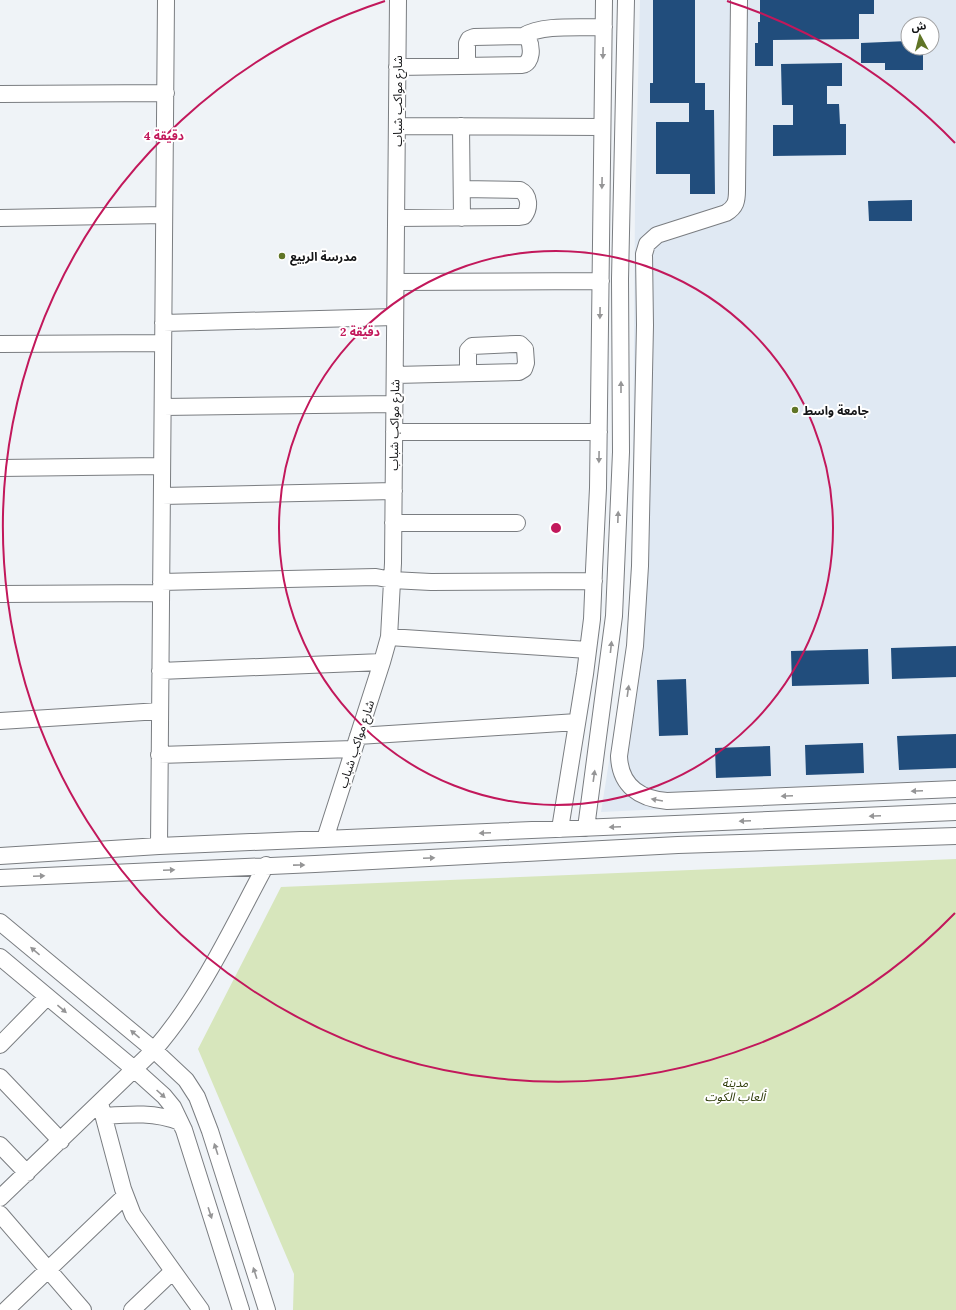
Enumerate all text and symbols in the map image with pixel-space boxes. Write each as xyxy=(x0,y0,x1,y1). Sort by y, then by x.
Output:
north arrow xyxy=(900,16,940,56)
text: ش xyxy=(910,18,927,34)
one-way arrow xyxy=(600,47,606,60)
street label: شارع مواكب شباب xyxy=(390,55,407,147)
text: 4 دقيقة xyxy=(144,128,184,143)
one-way arrow xyxy=(599,177,605,190)
place label: مدرسة الربيع xyxy=(290,249,357,266)
marker: مدرسة الربيع xyxy=(277,251,287,261)
one-way arrow xyxy=(597,307,603,320)
text: 2 دقيقة xyxy=(340,324,380,339)
street label: شارع مواكب شباب xyxy=(386,379,404,471)
one-way arrow xyxy=(618,380,624,393)
place label: جامعة واسط xyxy=(803,403,869,418)
marker: جامعة واسط xyxy=(790,405,800,415)
one-way arrow xyxy=(596,451,602,464)
one-way arrow xyxy=(615,510,621,523)
centre of rings xyxy=(549,521,563,535)
one-way arrow xyxy=(608,641,614,653)
one-way arrow xyxy=(625,685,631,697)
street label: شارع مواكب شباب xyxy=(335,698,379,790)
one-way arrow xyxy=(591,770,597,782)
one-way arrow xyxy=(910,788,923,794)
one-way arrow xyxy=(780,793,793,799)
one-way arrow xyxy=(651,796,664,802)
one-way arrow xyxy=(868,813,881,819)
one-way arrow xyxy=(739,818,751,825)
one-way arrow xyxy=(608,824,621,830)
one-way arrow xyxy=(479,829,491,836)
one-way arrow xyxy=(423,855,435,862)
one-way arrow xyxy=(293,861,305,868)
one-way arrow xyxy=(163,867,176,873)
one-way arrow xyxy=(33,873,46,879)
one-way arrow xyxy=(30,947,40,956)
one-way arrow xyxy=(57,1005,67,1014)
one-way arrow xyxy=(130,1030,141,1039)
park label: مدينة ألعاب الكوت xyxy=(705,1075,767,1104)
one-way arrow xyxy=(156,1089,166,1098)
one-way arrow xyxy=(213,1143,219,1155)
one-way arrow xyxy=(207,1207,213,1219)
one-way arrow xyxy=(252,1266,258,1278)

